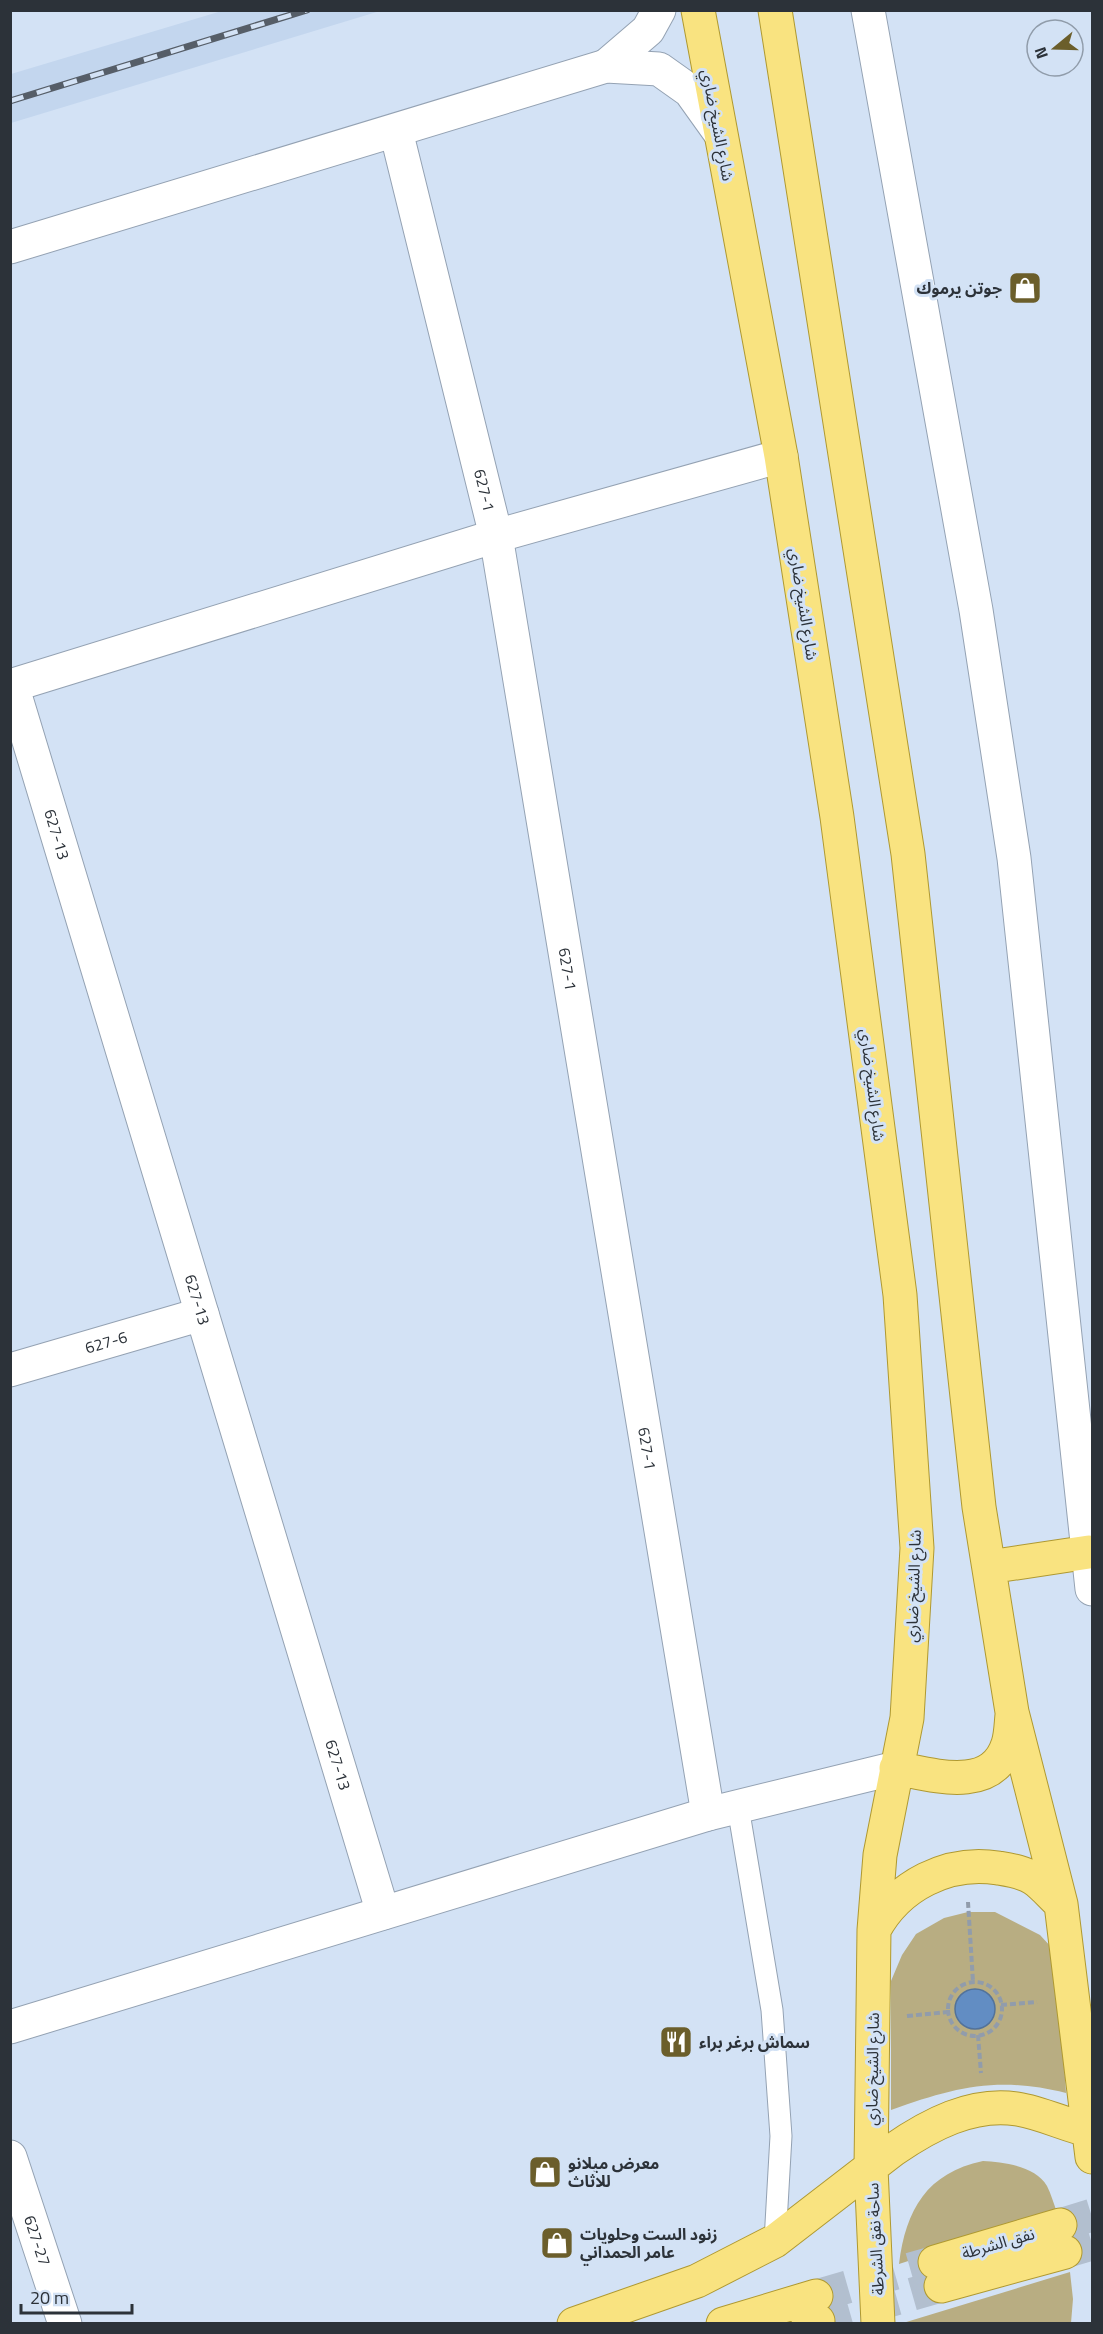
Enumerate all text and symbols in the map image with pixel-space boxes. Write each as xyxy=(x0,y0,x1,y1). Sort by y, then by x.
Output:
north arrow xyxy=(1025,18,1085,78)
text: N xyxy=(1028,44,1054,62)
street label: شارع الشيخ ضاري xyxy=(694,67,741,183)
shop icon: جوتن يرموك xyxy=(1007,270,1043,306)
place label: جوتن يرموك xyxy=(917,276,1002,300)
street label: 627-1 xyxy=(468,467,501,514)
street label: شارع الشيخ ضاري xyxy=(782,546,825,662)
street label: 627-13 xyxy=(38,806,76,863)
street label: 627-1 xyxy=(552,946,583,992)
street label: شارع الشيخ ضاري xyxy=(853,1027,892,1143)
street label: 627-13 xyxy=(179,1271,217,1328)
street label: 627-6 xyxy=(82,1324,130,1360)
street label: 627-1 xyxy=(632,1425,663,1471)
street label: شارع الشيخ ضاري xyxy=(899,1529,928,1643)
street label: 627-13 xyxy=(319,1737,357,1793)
street label: شارع الشيخ ضاري xyxy=(859,2012,886,2126)
restaurant icon: سماش برغر براء xyxy=(658,2024,694,2060)
place label: سماش برغر براء xyxy=(699,2030,810,2054)
place label: معرض ميلانو للاثاث xyxy=(568,2151,659,2193)
shop icon: معرض ميلانو للاثاث xyxy=(527,2154,563,2190)
street label: ساحة نفق الشرطة xyxy=(860,2182,890,2296)
street label: 627-27 xyxy=(18,2212,57,2269)
street label: نفق الشرطة xyxy=(959,2221,1037,2265)
place label: زنود الست وحلويات عامر الحمداني xyxy=(580,2222,718,2266)
shop icon: زنود الست وحلويات عامر الحمداني xyxy=(539,2225,575,2261)
scale bar xyxy=(21,2277,132,2315)
text: 20 m xyxy=(30,2284,69,2311)

